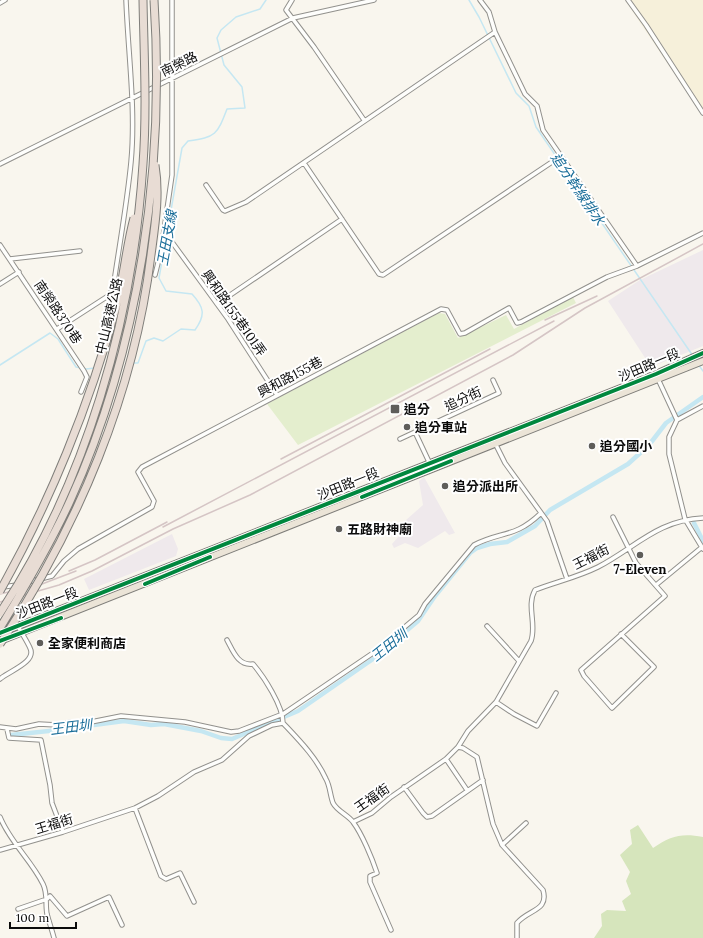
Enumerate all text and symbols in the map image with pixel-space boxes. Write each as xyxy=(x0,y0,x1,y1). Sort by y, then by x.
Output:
street label: 南榮路 xyxy=(158,48,200,80)
water label: 追分幹線排水 xyxy=(547,149,610,230)
water label: 王田支線 xyxy=(153,207,181,267)
street label: 興和路155巷101弄 xyxy=(198,267,270,359)
street label: 中山高速公路 xyxy=(92,276,126,356)
street label: 南榮路370巷 xyxy=(31,277,85,347)
street label: 沙田路一段 xyxy=(616,344,682,386)
street label: 興和路155巷 xyxy=(255,353,325,401)
street label: 追分街 xyxy=(442,383,484,415)
place label: 追分 xyxy=(404,401,430,418)
marker: 追分 xyxy=(389,403,401,415)
place label: 追分車站 xyxy=(415,419,467,436)
marker: 追分車站 xyxy=(402,422,412,432)
place label: 追分國小 xyxy=(600,438,653,455)
marker: 追分國小 xyxy=(587,441,597,451)
street label: 沙田路一段 xyxy=(315,464,381,504)
place label: 追分派出所 xyxy=(453,478,518,495)
marker: 追分派出所 xyxy=(440,481,450,491)
place label: 五路財神廟 xyxy=(347,521,412,538)
marker: 五路財神廟 xyxy=(334,524,344,534)
street label: 王福街 xyxy=(570,541,612,573)
marker: 7-Eleven xyxy=(635,550,645,560)
place label: 7-Eleven xyxy=(614,561,667,578)
street label: 沙田路一段 xyxy=(14,583,80,623)
water label: 王田圳 xyxy=(367,624,413,665)
place label: 全家便利商店 xyxy=(48,635,126,652)
marker: 全家便利商店 xyxy=(35,638,45,648)
water label: 王田圳 xyxy=(49,715,95,738)
street label: 王福街 xyxy=(351,780,393,816)
street label: 王福街 xyxy=(33,810,75,838)
scale bar xyxy=(10,904,76,930)
text: 100 m xyxy=(16,910,49,925)

